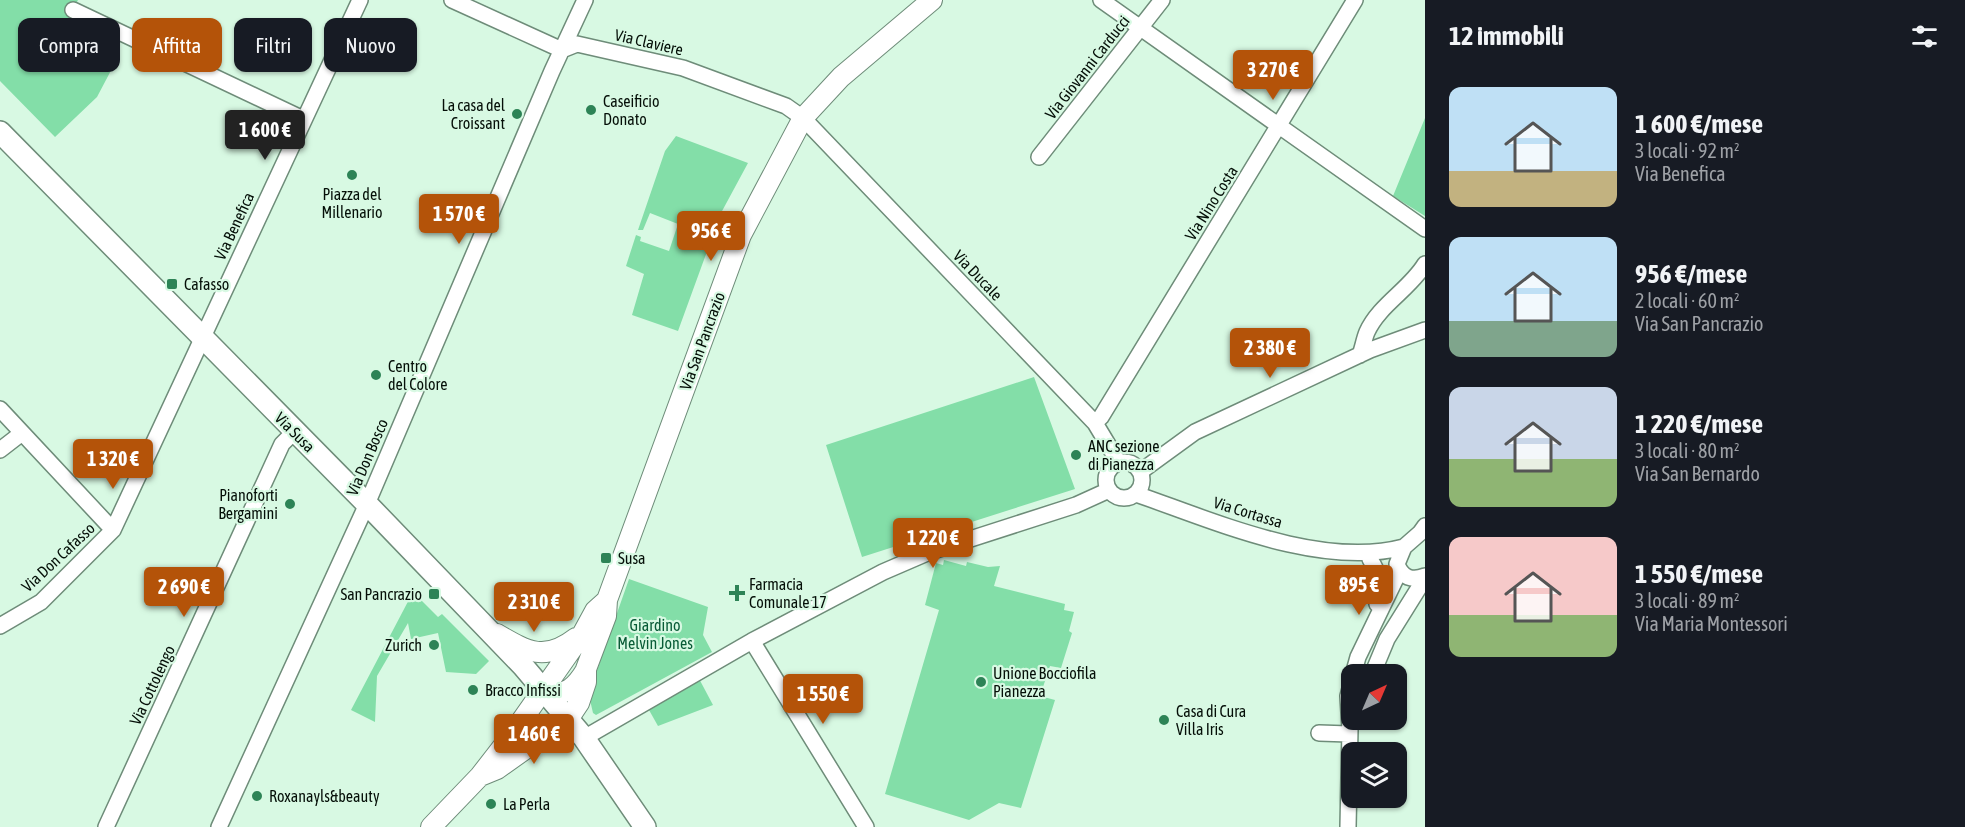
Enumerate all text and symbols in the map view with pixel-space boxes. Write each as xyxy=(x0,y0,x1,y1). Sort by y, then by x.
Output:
street label: Via Giovanni Carducci xyxy=(1041,12,1133,122)
chip: Compra xyxy=(18,18,120,72)
chip: Affitta xyxy=(132,18,222,72)
chip: Filtri xyxy=(234,18,312,72)
chip: Nuovo xyxy=(324,18,417,72)
icon: filters xyxy=(1908,20,1941,53)
text: 12 immobili xyxy=(1449,21,1564,51)
street label: Via Claviere xyxy=(613,25,685,59)
pin: 3 270 € xyxy=(1218,50,1328,101)
text: 3 270 € xyxy=(1247,58,1299,81)
place label: Caseificio Donato xyxy=(603,92,659,128)
place label: La casa del Croissant xyxy=(441,96,506,132)
marker: Caseificio Donato xyxy=(584,103,598,117)
marker: La casa del Croissant xyxy=(510,107,524,121)
text: 1 600 €/mese xyxy=(1635,109,1763,139)
pin: 1 600 € xyxy=(210,110,320,161)
icon: home xyxy=(1497,111,1569,183)
text: 1 600 € xyxy=(239,118,291,141)
text: 3 locali · 92 m² xyxy=(1635,139,1740,162)
text: Via Benefica xyxy=(1635,162,1726,185)
street label: Via Nino Costa xyxy=(1181,163,1241,243)
marker: Piazza del Millenario xyxy=(345,168,359,182)
place label: Piazza del Millenario xyxy=(321,185,383,221)
street label: Via Benefica xyxy=(211,189,257,263)
pin: 1 570 € xyxy=(404,194,514,245)
text: 1 570 € xyxy=(433,202,485,225)
pin: 956 € xyxy=(669,211,753,262)
text: 956 € xyxy=(691,219,731,242)
street label: Via Ducale xyxy=(950,246,1006,304)
text: 956 €/mese xyxy=(1635,259,1747,289)
icon: home xyxy=(1497,261,1569,333)
place label: Cafasso xyxy=(184,275,229,293)
marker: Cafasso xyxy=(165,277,179,291)
text: 2 locali · 60 m² xyxy=(1635,289,1740,312)
street label: Via San Pancrazio xyxy=(676,290,728,392)
text: Via San Pancrazio xyxy=(1635,312,1763,335)
pin: 2 380 € xyxy=(1215,328,1325,379)
text: 2 380 € xyxy=(1244,336,1296,359)
place label: Centro del Colore xyxy=(388,357,448,393)
marker: Centro del Colore xyxy=(369,368,383,382)
street label: Via Susa xyxy=(271,408,319,456)
text: 1 220 €/mese xyxy=(1635,409,1763,439)
icon: home xyxy=(1497,411,1569,483)
street label: Via Don Bosco xyxy=(343,416,391,498)
place label: ANC sezione di Pianezza xyxy=(1088,437,1160,473)
pin: 1 320 € xyxy=(58,439,168,490)
text: 3 locali · 80 m² xyxy=(1635,439,1740,462)
text: 1 320 € xyxy=(87,447,139,470)
marker: ANC sezione di Pianezza xyxy=(1069,448,1083,462)
text: Via San Bernardo xyxy=(1635,462,1760,485)
place label: Pianoforti Bergamini xyxy=(218,486,278,523)
street label: Via Cortassa xyxy=(1211,493,1285,531)
marker: Pianoforti Bergamini xyxy=(283,497,297,511)
pin: 1 220 € xyxy=(878,518,988,569)
street label: Via Don Cafasso xyxy=(18,519,98,595)
text: 1 220 € xyxy=(907,526,959,549)
place label: Susa xyxy=(618,549,646,567)
marker: Susa xyxy=(599,551,613,565)
text: 1 550 €/mese xyxy=(1635,559,1763,589)
icon: home xyxy=(1497,561,1569,633)
pin: 895 € xyxy=(1317,565,1401,616)
pin: 2 690 € xyxy=(129,567,239,618)
text: 895 € xyxy=(1339,573,1379,596)
text: 2 690 € xyxy=(158,575,210,598)
place label: Farmacia Comunale 17 xyxy=(749,575,827,611)
pin: 2 310 € xyxy=(479,582,589,633)
place label: San Pancrazio xyxy=(340,585,422,603)
marker: Farmacia Comunale 17 xyxy=(730,586,744,600)
marker: San Pancrazio xyxy=(427,587,441,601)
text: 3 locali · 89 m² xyxy=(1635,589,1740,612)
text: 2 310 € xyxy=(508,590,560,613)
text: Via Maria Montessori xyxy=(1635,612,1788,635)
park label: Giardino Melvin Jones xyxy=(617,616,693,652)
place label: Zurich xyxy=(385,636,422,654)
marker: Zurich xyxy=(427,638,441,652)
street label: Via Cottolengo xyxy=(126,642,179,728)
place label: Unione Bocciofila Pianezza xyxy=(993,664,1097,700)
north arrow xyxy=(1341,664,1407,730)
map controls xyxy=(1341,664,1407,808)
pin: 1 550 € xyxy=(768,674,878,725)
marker: Unione Bocciofila Pianezza xyxy=(974,675,988,689)
place label: Bracco Infissi xyxy=(485,681,561,699)
text: 1 550 € xyxy=(797,682,849,705)
marker: Bracco Infissi xyxy=(466,683,480,697)
place label: Casa di Cura Villa Iris xyxy=(1176,702,1246,738)
marker: Casa di Cura Villa Iris xyxy=(1157,713,1171,727)
pin: 1 460 € xyxy=(479,714,589,765)
text: 1 460 € xyxy=(508,722,560,745)
button: layers xyxy=(1341,742,1407,808)
place label: Roxanayls&beauty xyxy=(269,787,380,806)
marker: Roxanayls&beauty xyxy=(250,789,264,803)
place label: La Perla xyxy=(503,795,550,813)
marker: La Perla xyxy=(484,797,498,811)

